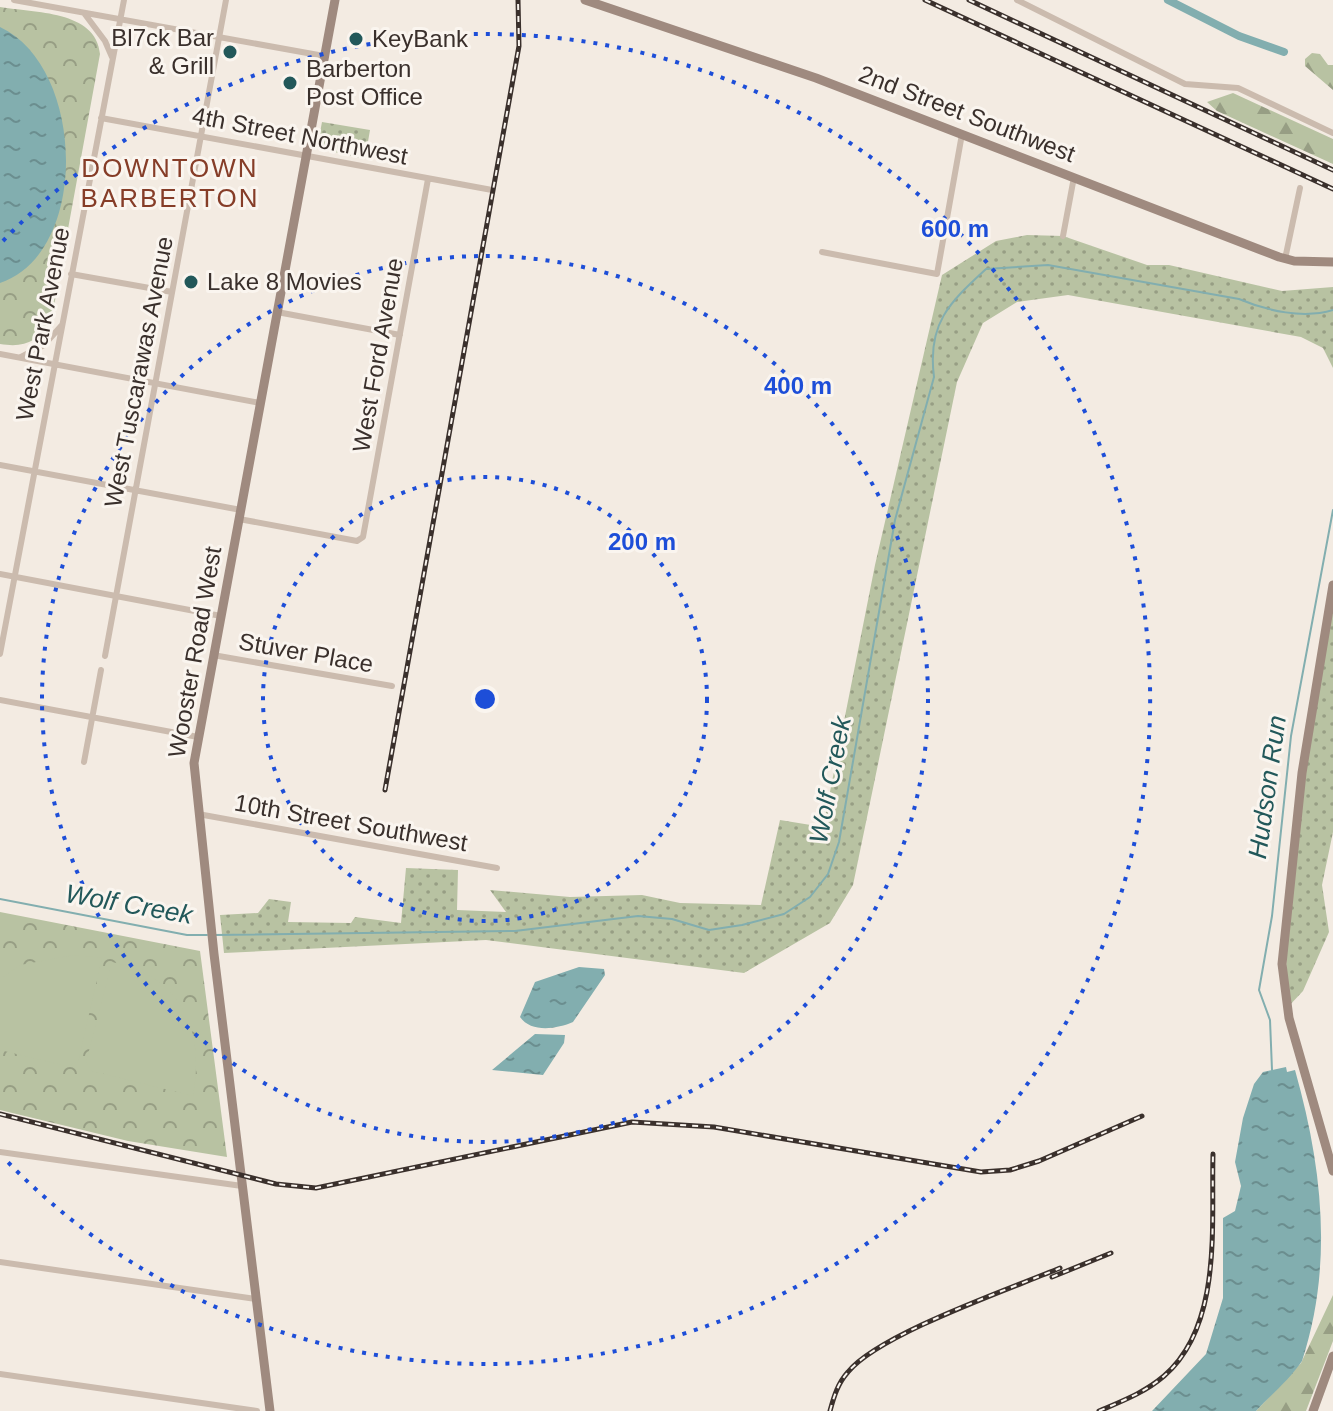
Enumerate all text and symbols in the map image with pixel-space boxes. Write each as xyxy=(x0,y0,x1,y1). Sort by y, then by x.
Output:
place label: Bl7ck Bar & Grill xyxy=(111,24,214,79)
place label: KeyBank xyxy=(372,25,469,52)
marker: KeyBank xyxy=(347,30,365,48)
marker: Bl7ck Bar & Grill xyxy=(221,43,239,61)
place label: Barberton Post Office xyxy=(306,55,423,110)
street label: 2nd Street Southwest xyxy=(855,60,1079,167)
marker: Barberton Post Office xyxy=(281,74,299,92)
street label: 4th Street Northwest xyxy=(190,101,410,170)
district label: DOWNTOWN BARBERTON xyxy=(81,153,259,213)
text: 600 m xyxy=(921,215,989,242)
street label: West Park Avenue xyxy=(11,225,75,423)
street label: West Tuscarawas Avenue xyxy=(99,234,178,510)
street label: West Ford Avenue xyxy=(347,256,408,454)
place label: Lake 8 Movies xyxy=(207,268,362,295)
marker: Lake 8 Movies xyxy=(182,273,200,291)
text: 400 m xyxy=(764,372,832,399)
text: 200 m xyxy=(608,528,676,555)
street label: Wooster Road West xyxy=(163,544,226,760)
street label: Stuver Place xyxy=(237,627,375,678)
centre of rings xyxy=(471,685,499,713)
water label: Wolf Creek xyxy=(803,712,857,846)
water label: Hudson Run xyxy=(1242,713,1292,861)
street label: 10th Street Southwest xyxy=(232,789,470,856)
water label: Wolf Creek xyxy=(63,878,197,930)

